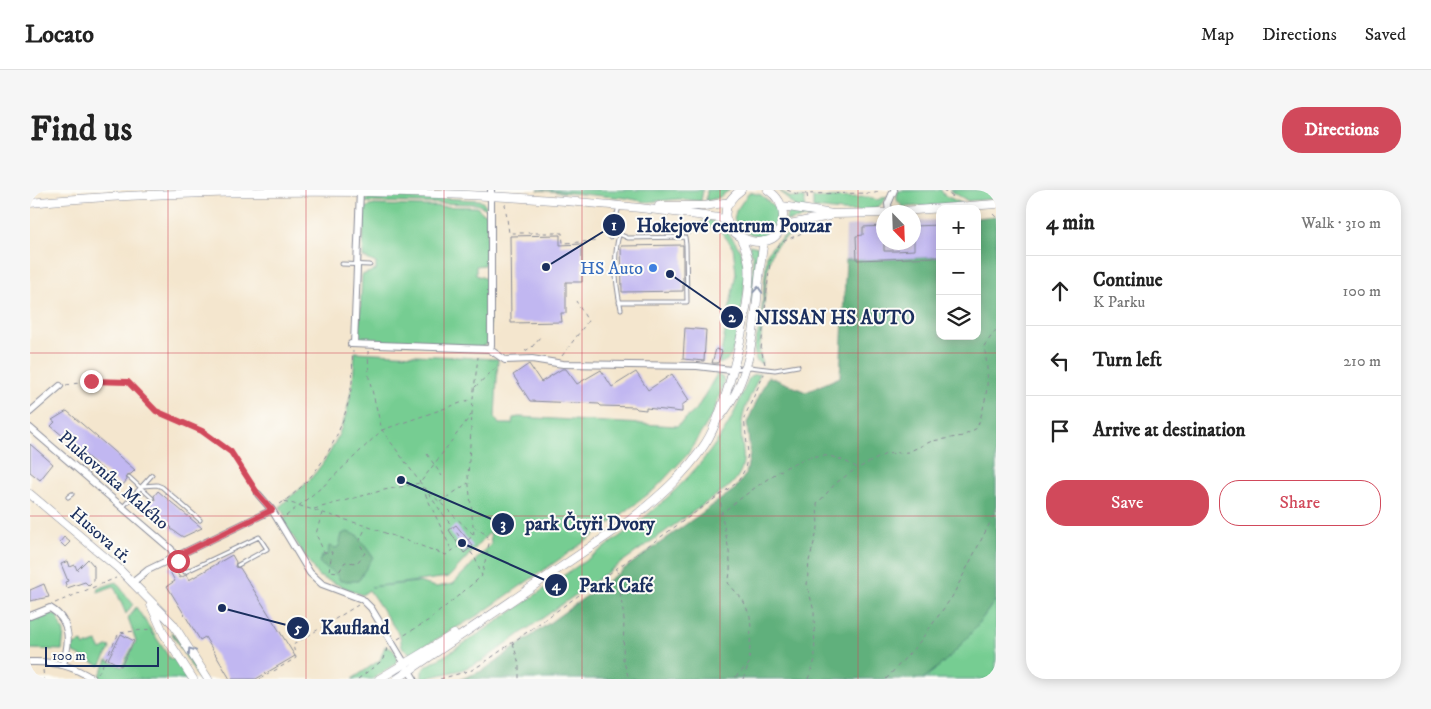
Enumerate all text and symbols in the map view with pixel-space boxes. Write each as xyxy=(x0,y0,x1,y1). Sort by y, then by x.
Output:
text: Locato xyxy=(25,20,94,50)
text: Map xyxy=(1201,24,1234,46)
text: Directions xyxy=(1262,24,1337,46)
text: Saved xyxy=(1365,24,1406,46)
button: Directions xyxy=(1282,107,1401,153)
text: Find us xyxy=(30,108,132,152)
north arrow xyxy=(876,205,921,250)
map controls xyxy=(936,205,981,340)
button: + xyxy=(936,205,981,250)
callout: Hokejové centrum Pouzar xyxy=(601,208,841,242)
text: 4 min xyxy=(1046,210,1095,236)
text: Walk · 310 m xyxy=(1301,213,1381,233)
text: Hokejové centrum Pouzar xyxy=(636,215,832,239)
text: 1 xyxy=(611,216,617,235)
button: − xyxy=(936,250,981,295)
place label: HS Auto xyxy=(580,258,643,280)
marker: HS Auto xyxy=(647,262,659,274)
text: Continue xyxy=(1093,269,1163,292)
icon: ahead xyxy=(1046,277,1074,305)
text: 100 m xyxy=(1343,281,1381,301)
one-way arrow xyxy=(752,286,763,294)
text: K Parku xyxy=(1093,292,1145,312)
button: layers xyxy=(936,295,981,340)
callout: NISSAN HS AUTO xyxy=(720,300,924,334)
text: NISSAN HS AUTO xyxy=(755,307,915,330)
text: 2 xyxy=(728,308,736,327)
icon: left xyxy=(1046,347,1074,375)
text: Turn left xyxy=(1093,349,1162,372)
text: 210 m xyxy=(1343,351,1381,371)
route end xyxy=(80,370,103,393)
icon: arrive xyxy=(1046,417,1074,445)
text: Arrive at destination xyxy=(1093,419,1245,442)
street label: Plukovníka Malého xyxy=(54,427,173,535)
button: Save xyxy=(1046,480,1209,526)
button: Share xyxy=(1219,480,1381,526)
street label: Husova tř. xyxy=(65,503,136,568)
callout: park Čtyři Dvory xyxy=(491,507,665,541)
text: park Čtyři Dvory xyxy=(524,511,656,536)
text: 3 xyxy=(500,515,506,534)
route start xyxy=(167,550,190,573)
callout: Park Café xyxy=(544,568,663,602)
text: Park Café xyxy=(579,575,654,598)
text: 4 xyxy=(551,576,562,595)
callout: Kaufland xyxy=(286,611,400,645)
text: Kaufland xyxy=(321,617,390,640)
text: 5 xyxy=(293,619,302,638)
scale bar xyxy=(45,644,159,667)
text: 100 m xyxy=(52,647,86,665)
one-way arrow xyxy=(188,648,197,657)

